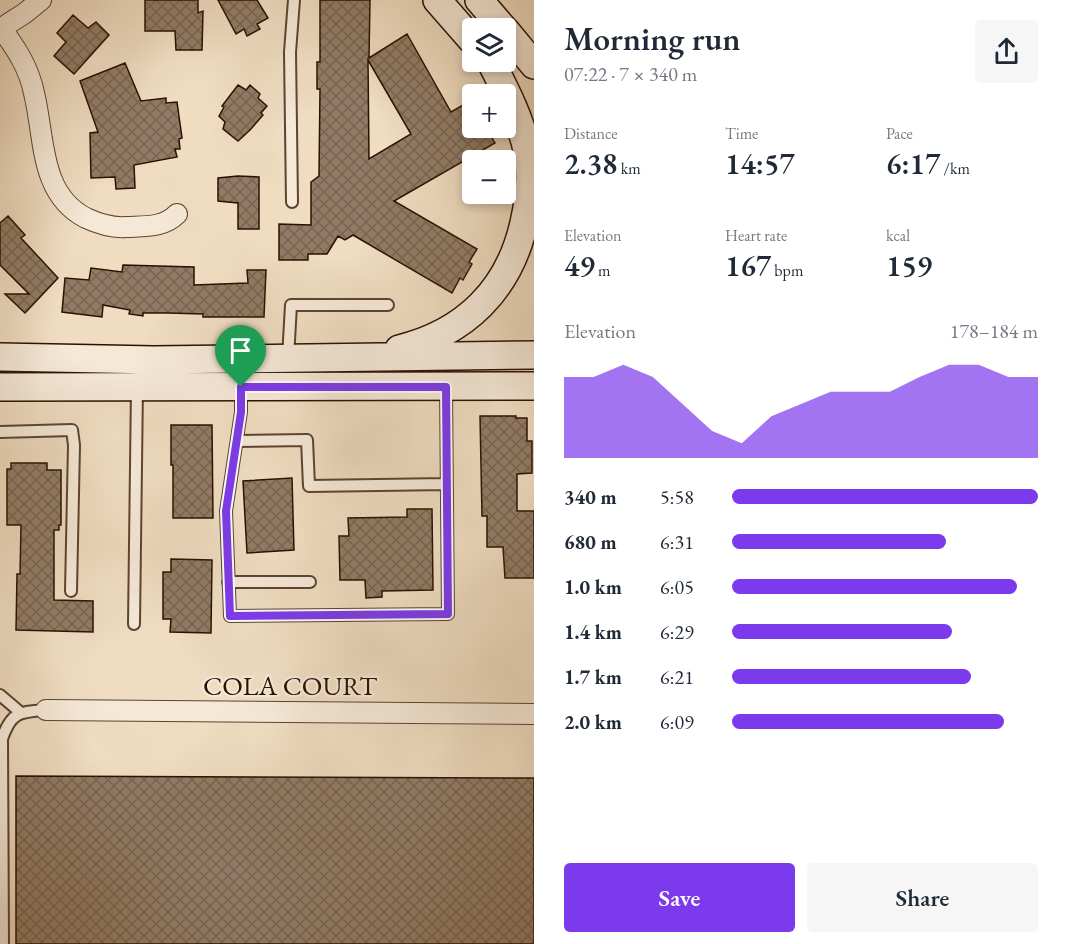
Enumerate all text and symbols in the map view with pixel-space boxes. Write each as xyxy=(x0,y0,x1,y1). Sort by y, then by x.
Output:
text: Morning run xyxy=(564,17,741,60)
map controls xyxy=(462,18,516,204)
button: layers xyxy=(462,18,516,72)
button: share xyxy=(975,20,1038,83)
text: 07:22 · 7 × 340 m xyxy=(564,61,697,87)
button: + xyxy=(462,84,516,138)
text: Distance xyxy=(564,123,617,144)
text: Time xyxy=(725,123,758,144)
text: Pace xyxy=(886,123,913,144)
text: 2.38 xyxy=(564,144,617,183)
text: 14:57 xyxy=(725,144,795,183)
text: 6:17 xyxy=(886,144,940,183)
button: − xyxy=(462,150,516,204)
text: km xyxy=(617,158,641,179)
text: /km xyxy=(940,158,970,179)
text: Elevation xyxy=(564,225,622,246)
text: Heart rate xyxy=(725,225,787,246)
text: kcal xyxy=(886,225,910,246)
text: 49 xyxy=(564,246,595,285)
text: 167 xyxy=(725,246,771,285)
text: 159 xyxy=(886,246,932,285)
text: m xyxy=(595,260,610,281)
text: bpm xyxy=(771,260,803,281)
text: Elevation xyxy=(564,318,636,344)
text: 178–184 m xyxy=(950,318,1038,344)
pin xyxy=(215,325,266,387)
icon: arrive xyxy=(224,334,257,367)
text: 340 m xyxy=(564,484,617,510)
text: 5:58 xyxy=(660,484,694,510)
text: 680 m xyxy=(564,529,617,555)
text: 6:31 xyxy=(660,529,694,555)
text: 1.0 km xyxy=(564,574,622,600)
text: 6:05 xyxy=(660,574,694,600)
text: 1.4 km xyxy=(564,619,622,645)
text: 6:29 xyxy=(660,619,694,645)
text: 1.7 km xyxy=(564,664,622,690)
text: 6:21 xyxy=(660,664,694,690)
street label: COLA COURT xyxy=(203,668,378,703)
text: 2.0 km xyxy=(564,709,622,735)
text: 6:09 xyxy=(660,709,694,735)
button: Save xyxy=(564,863,795,932)
button: Share xyxy=(807,863,1038,932)

